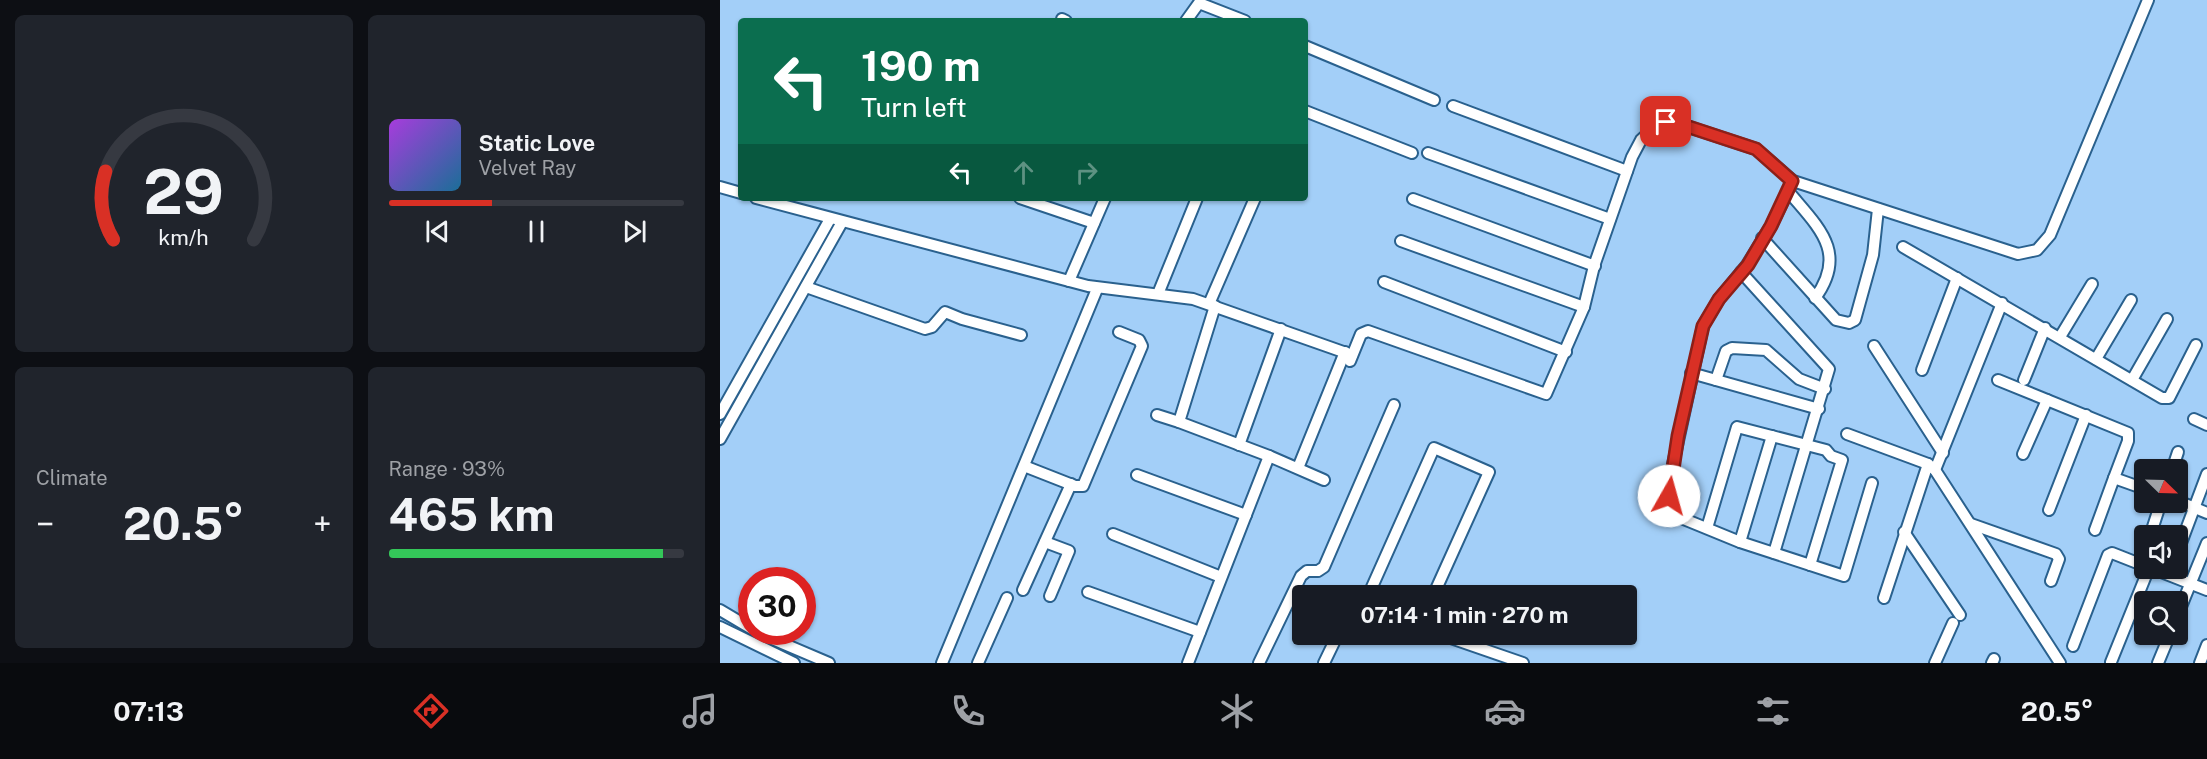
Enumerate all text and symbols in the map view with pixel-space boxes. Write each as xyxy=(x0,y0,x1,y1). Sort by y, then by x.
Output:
text: 190 m xyxy=(861,41,981,90)
icon: left xyxy=(762,42,840,120)
text: Turn left xyxy=(861,91,967,123)
pin xyxy=(1640,96,1691,147)
icon: arrive xyxy=(1649,105,1682,138)
text: Static Love xyxy=(479,130,595,156)
text: 29 xyxy=(143,156,224,229)
text: Velvet Ray xyxy=(479,156,576,180)
icon: left xyxy=(944,156,977,189)
icon: ahead xyxy=(1007,156,1040,189)
icon: right xyxy=(1070,156,1103,189)
icon: previous xyxy=(421,215,454,248)
icon: pause xyxy=(520,215,553,248)
icon: next xyxy=(618,215,651,248)
text: km/h xyxy=(159,226,209,251)
text: Range · 93% xyxy=(389,457,505,481)
north arrow xyxy=(2134,459,2188,513)
map controls xyxy=(2134,459,2188,645)
position arrow xyxy=(1637,464,1701,528)
text: Climate xyxy=(36,466,108,490)
text: 465 km xyxy=(389,488,555,541)
text: 20.5° xyxy=(123,497,244,550)
text: − xyxy=(36,505,54,543)
text: + xyxy=(313,505,331,543)
button: sound xyxy=(2134,525,2188,579)
speed limit sign: 30 xyxy=(738,567,816,645)
button: search xyxy=(2134,591,2188,645)
text: 07:14 · 1 min · 270 m xyxy=(1361,602,1568,628)
icon: directions xyxy=(410,690,452,732)
icon: music xyxy=(679,690,721,732)
icon: phone xyxy=(947,690,989,732)
icon: climate xyxy=(1216,690,1258,732)
icon: car xyxy=(1484,690,1526,732)
icon: filters xyxy=(1752,690,1794,732)
text: 07:13 xyxy=(113,695,184,727)
text: 20.5° xyxy=(2021,695,2094,727)

